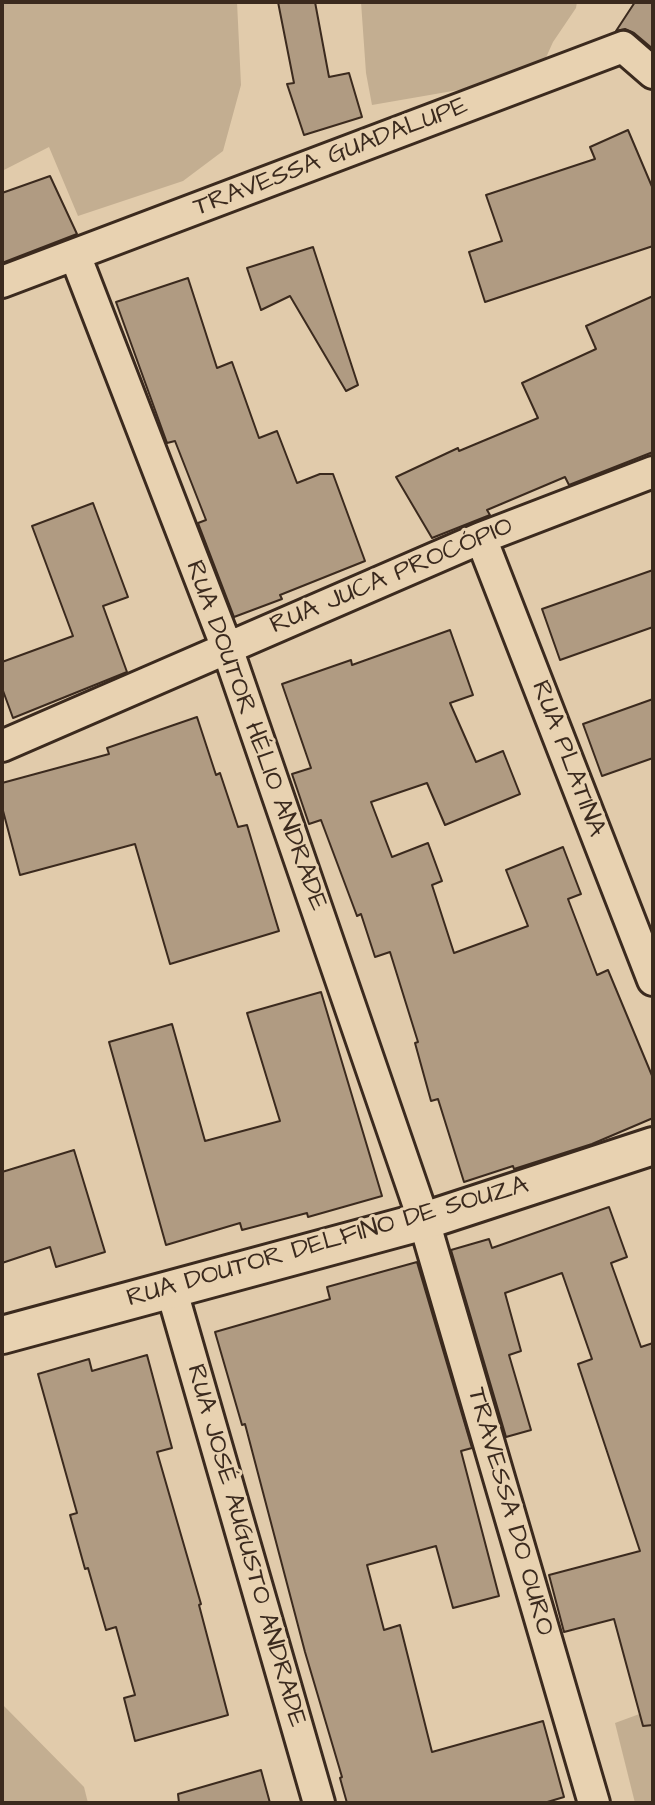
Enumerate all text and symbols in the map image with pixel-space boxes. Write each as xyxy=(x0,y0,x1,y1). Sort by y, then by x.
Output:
street label: TRAVESSA GUADALUPE xyxy=(190,91,472,225)
street label: RUA JUCA PROCÓPIO xyxy=(266,512,518,642)
street label: RUA DOUTOR HÉLIO ANDRADE xyxy=(177,557,333,915)
street label: RUA PLATINA xyxy=(523,677,611,841)
street label: RUA DOUTOR DELFINO DE SOUZA xyxy=(124,1171,532,1315)
street label: RUA JOSÉ AUGUSTO ANDRADE xyxy=(178,1361,312,1731)
street label: TRAVESSA DO OURO xyxy=(459,1385,559,1639)

